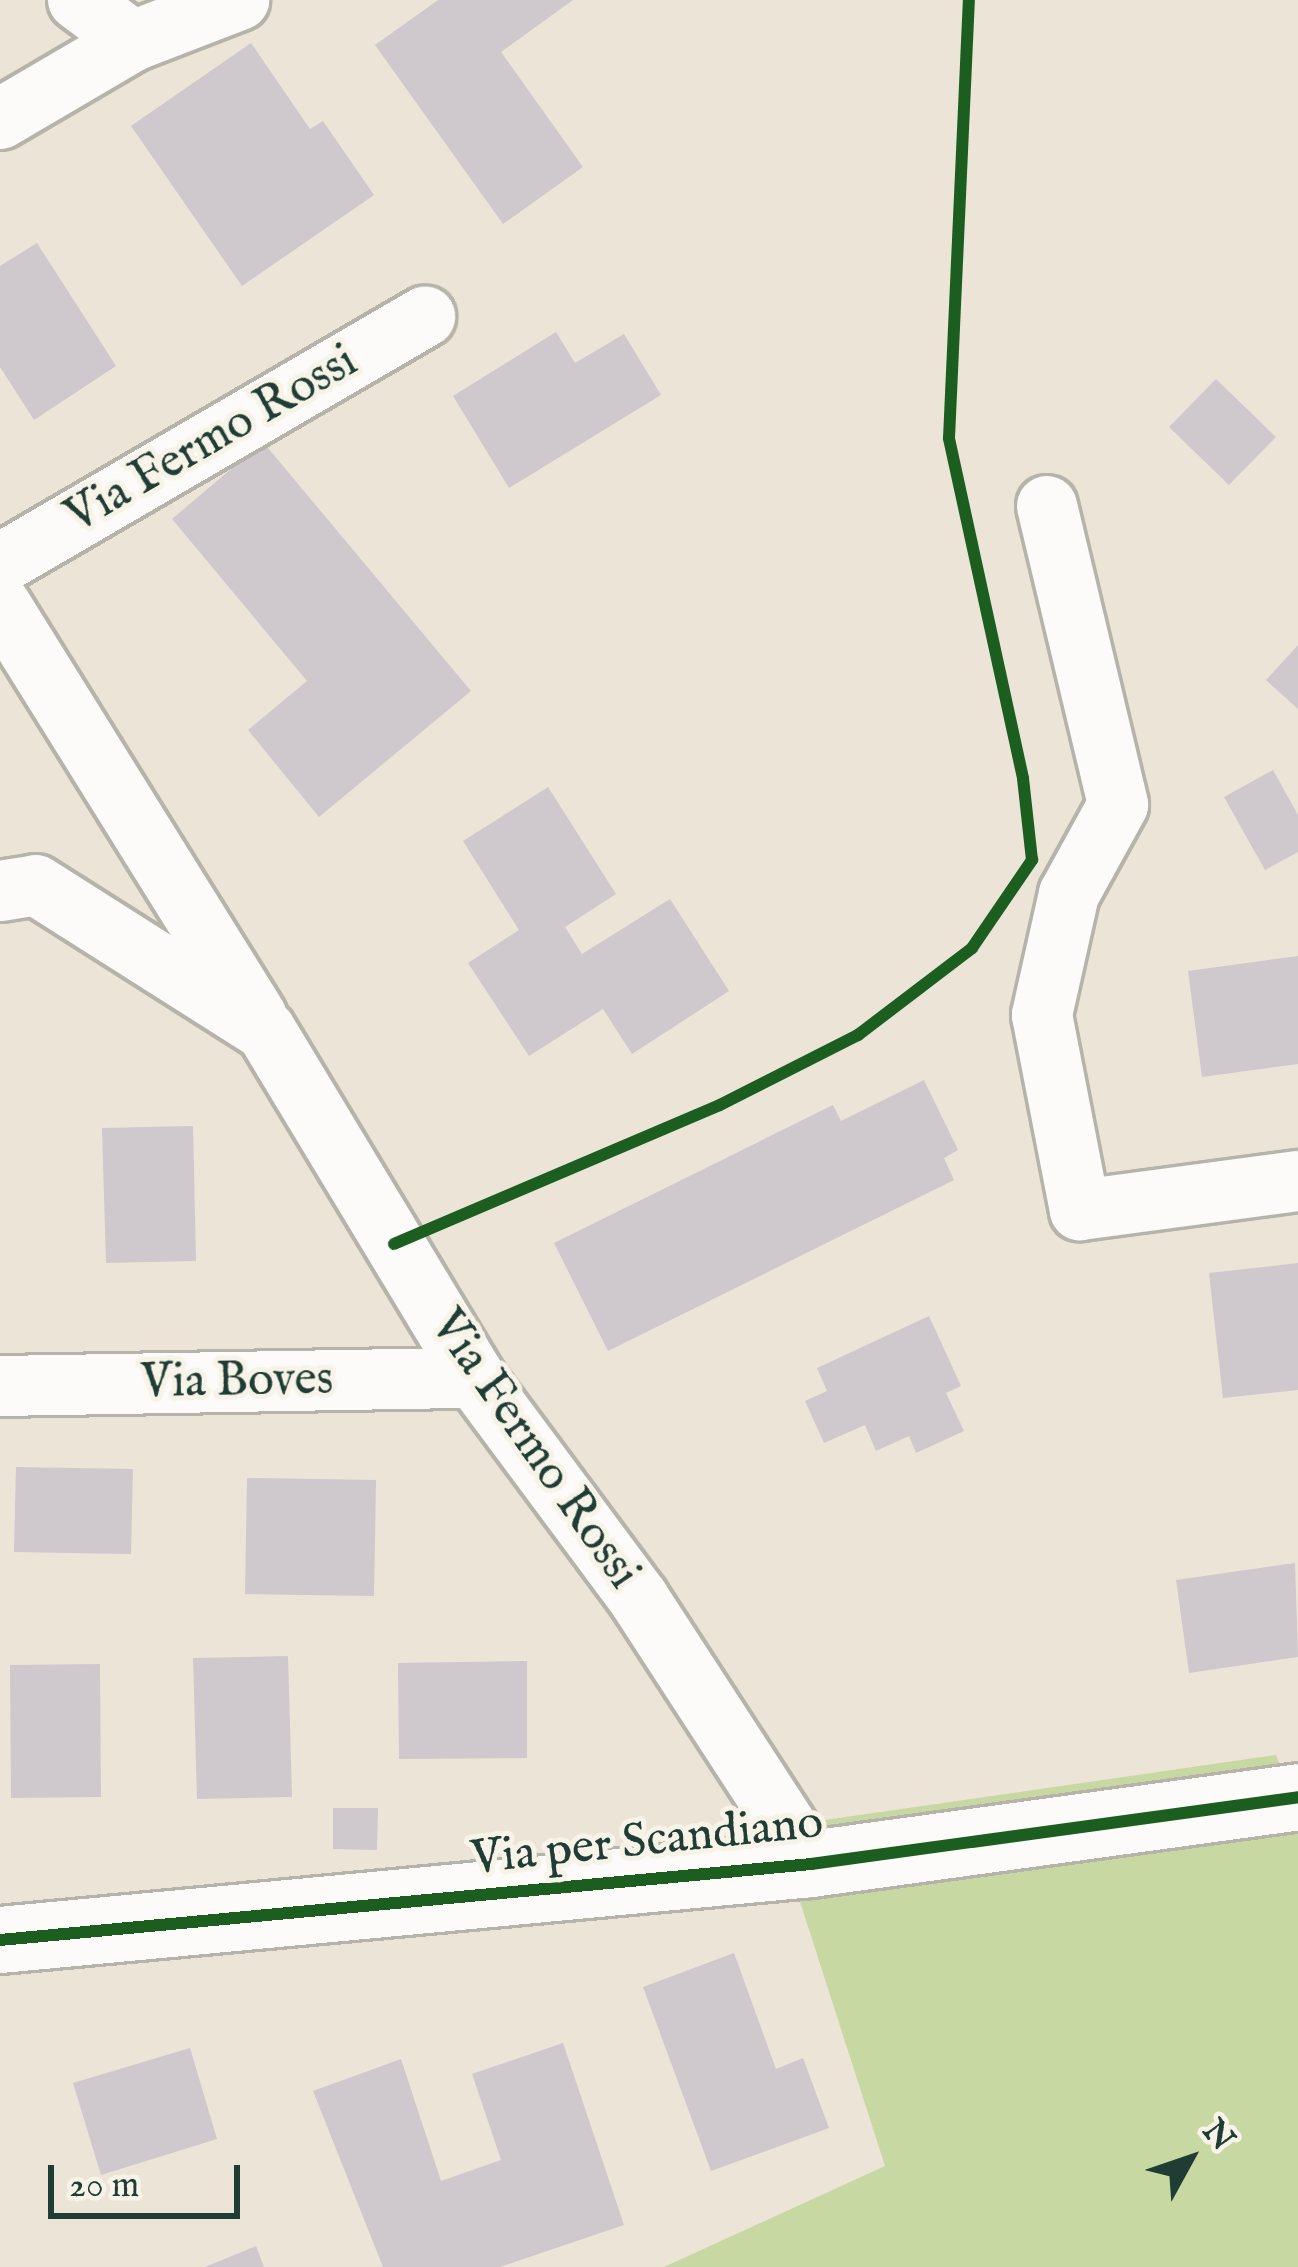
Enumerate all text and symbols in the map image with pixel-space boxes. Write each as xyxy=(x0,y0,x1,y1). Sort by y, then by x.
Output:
street label: Via Fermo Rossi xyxy=(56,333,368,547)
street label: Via Fermo Rossi xyxy=(417,1299,651,1601)
street label: Via Boves xyxy=(140,1352,334,1412)
street label: Via per Scandiano xyxy=(468,1795,826,1889)
north arrow xyxy=(1130,2099,1250,2219)
text: N xyxy=(1192,2111,1243,2160)
scale bar xyxy=(54,2141,246,2215)
text: 20 m xyxy=(69,2163,139,2209)

